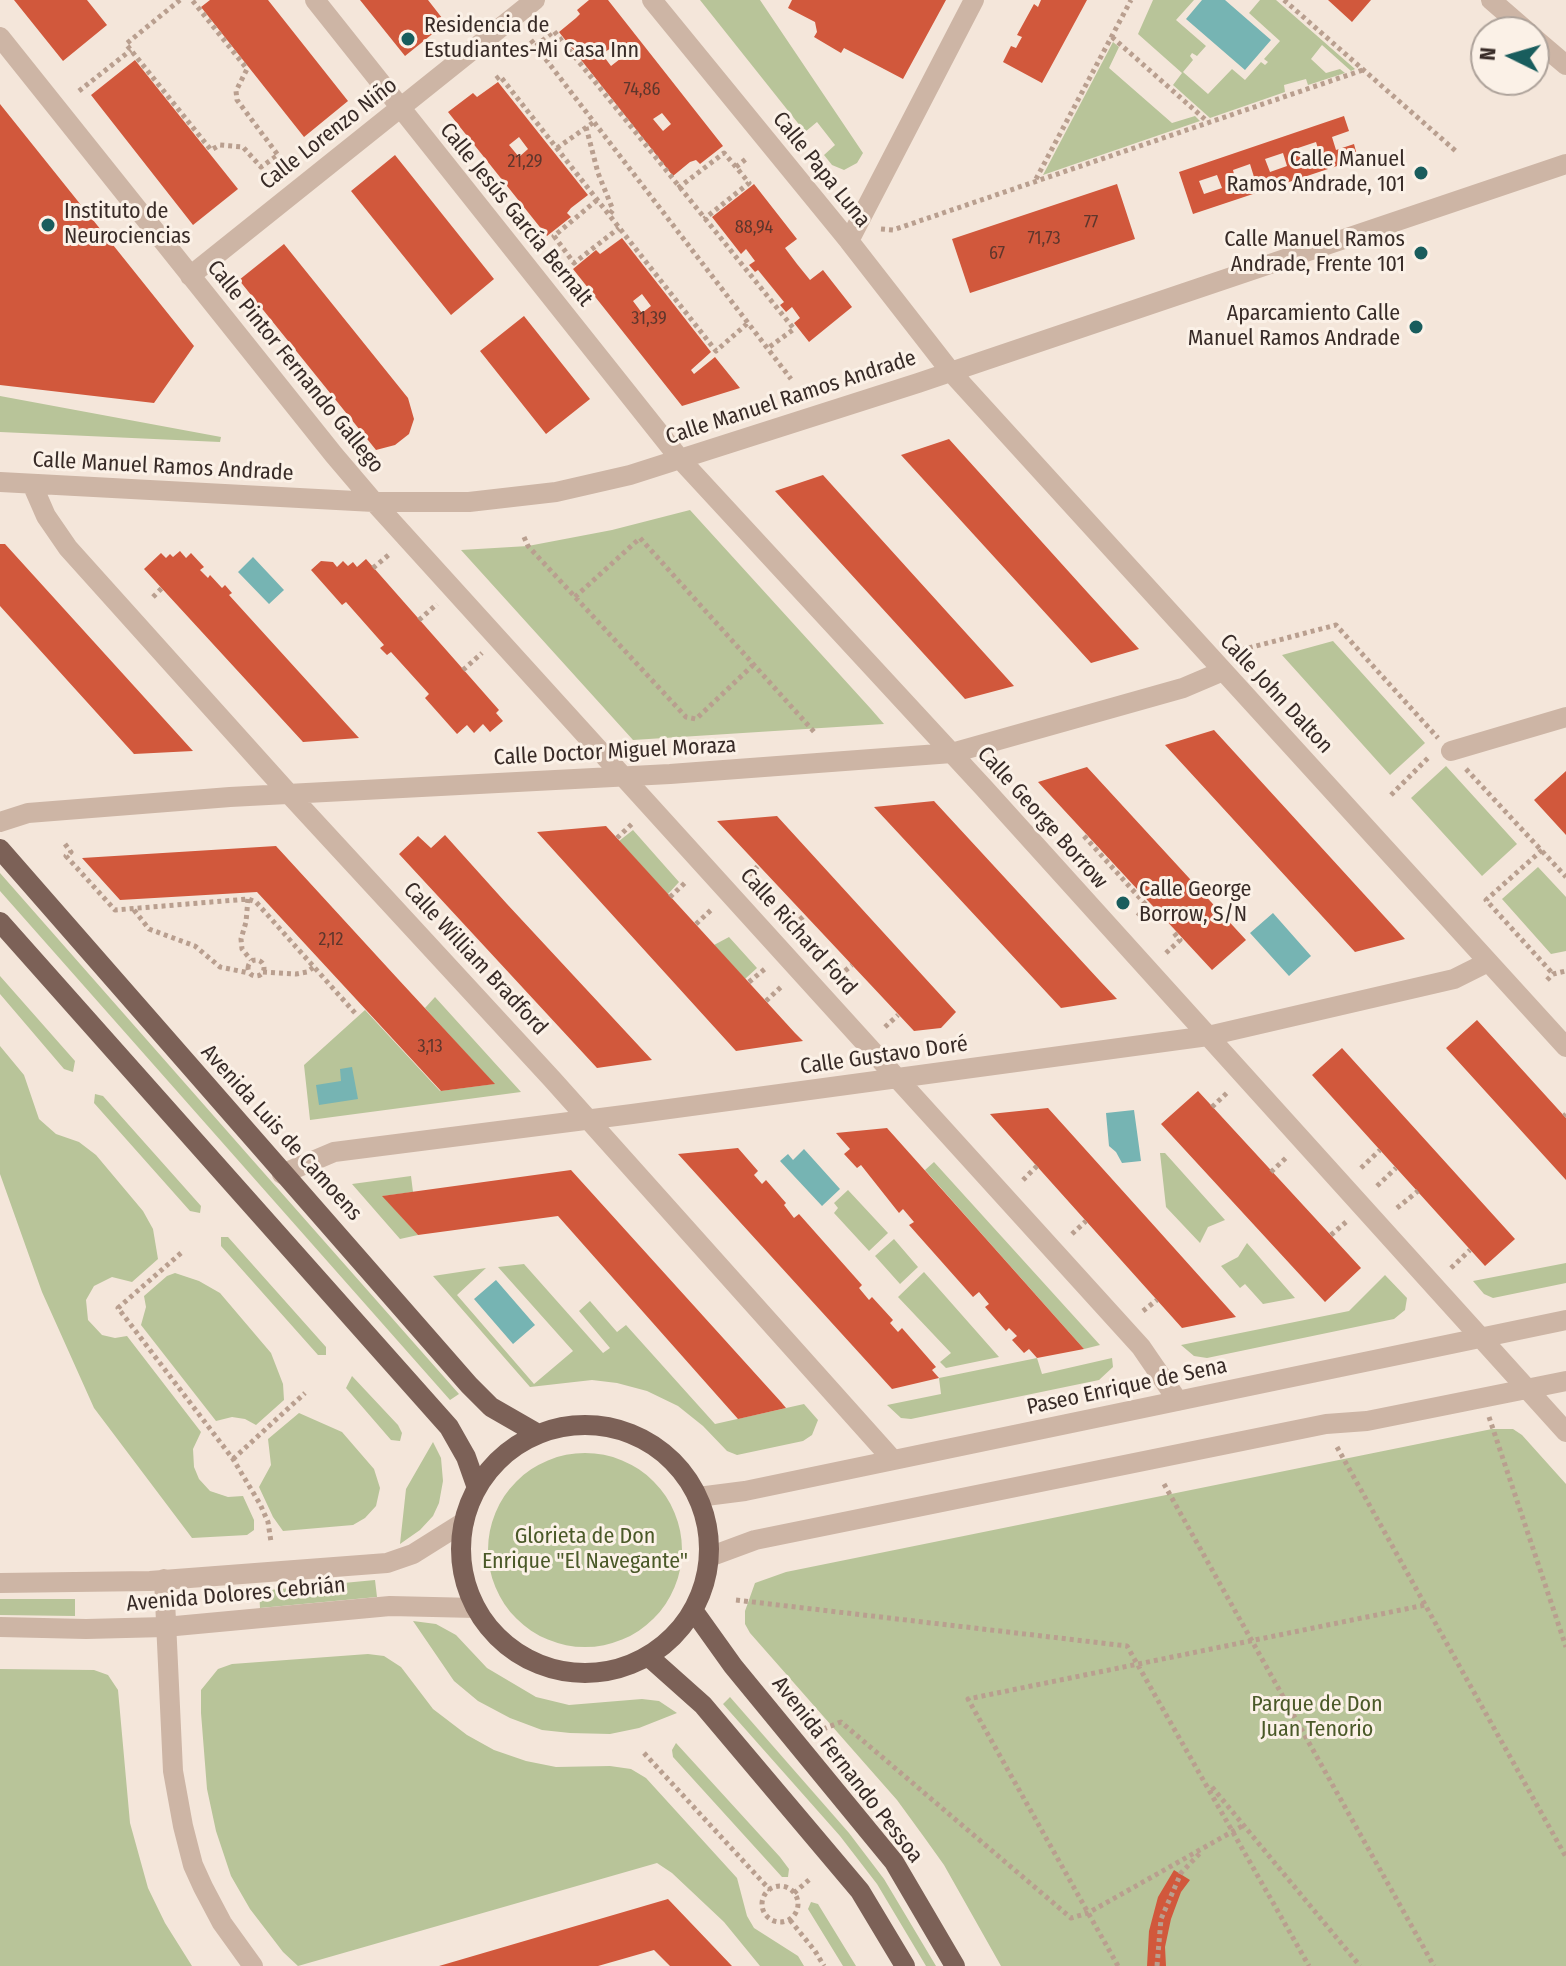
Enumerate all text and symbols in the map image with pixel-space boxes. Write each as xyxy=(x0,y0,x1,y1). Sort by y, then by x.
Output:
place label: Residencia de Estudiantes-Mi Casa Inn xyxy=(424,13,639,64)
north arrow xyxy=(1470,16,1550,96)
marker: Residencia de Estudiantes-Mi Casa Inn xyxy=(399,30,417,48)
text: N xyxy=(1474,46,1502,62)
street label: Calle Lorenzo Niño xyxy=(255,72,403,196)
house number: 74,86 xyxy=(623,79,661,101)
street label: Calle Papa Luna xyxy=(766,107,876,233)
street label: Calle Jesús García Bernalt xyxy=(434,118,598,312)
place label: Calle Manuel Ramos Andrade, 101 xyxy=(1226,147,1405,198)
house number: 21,29 xyxy=(508,151,542,173)
marker: Calle Manuel Ramos Andrade, 101 xyxy=(1412,164,1430,182)
place label: Instituto de Neurociencias xyxy=(64,199,191,250)
house number: 77 xyxy=(1084,212,1098,234)
marker: Instituto de Neurociencias xyxy=(39,216,57,234)
house number: 88,94 xyxy=(735,217,773,239)
place label: Calle Manuel Ramos Andrade, Frente 101 xyxy=(1224,227,1405,278)
house number: 71,73 xyxy=(1027,228,1061,250)
house number: 67 xyxy=(989,243,1005,265)
marker: Calle Manuel Ramos Andrade, Frente 101 xyxy=(1412,244,1430,262)
street label: Calle Pintor Fernando Gallego xyxy=(201,255,389,479)
place label: Aparcamiento Calle Manuel Ramos Andrade xyxy=(1188,301,1400,352)
house number: 31,39 xyxy=(631,308,667,330)
marker: Aparcamiento Calle Manuel Ramos Andrade xyxy=(1407,318,1425,336)
street label: Calle Manuel Ramos Andrade xyxy=(663,345,919,451)
street label: Calle Manuel Ramos Andrade xyxy=(32,447,294,487)
street label: Calle John Dalton xyxy=(1214,629,1338,759)
street label: Calle Doctor Miguel Moraza xyxy=(493,732,737,772)
street label: Calle George Borrow xyxy=(971,742,1113,894)
street label: Calle Richard Ford xyxy=(734,863,862,1001)
street label: Calle William Bradford xyxy=(397,877,553,1041)
place label: Calle George Borrow, S/N xyxy=(1139,877,1251,928)
marker: Calle George Borrow, S/N xyxy=(1114,894,1132,912)
house number: 2,12 xyxy=(319,929,343,951)
street label: Calle Gustavo Doré xyxy=(799,1031,969,1081)
house number: 3,13 xyxy=(417,1036,443,1058)
street label: Avenida Luis de Camoens xyxy=(195,1039,367,1227)
street label: Paseo Enrique de Sena xyxy=(1024,1353,1230,1421)
park label: Glorieta de Don Enrique "El Navegante" xyxy=(482,1524,688,1576)
street label: Avenida Dolores Cebrián xyxy=(125,1572,347,1618)
street label: Avenida Fernando Pessoa xyxy=(766,1671,928,1869)
park label: Parque de Don Juan Tenorio xyxy=(1251,1692,1383,1744)

